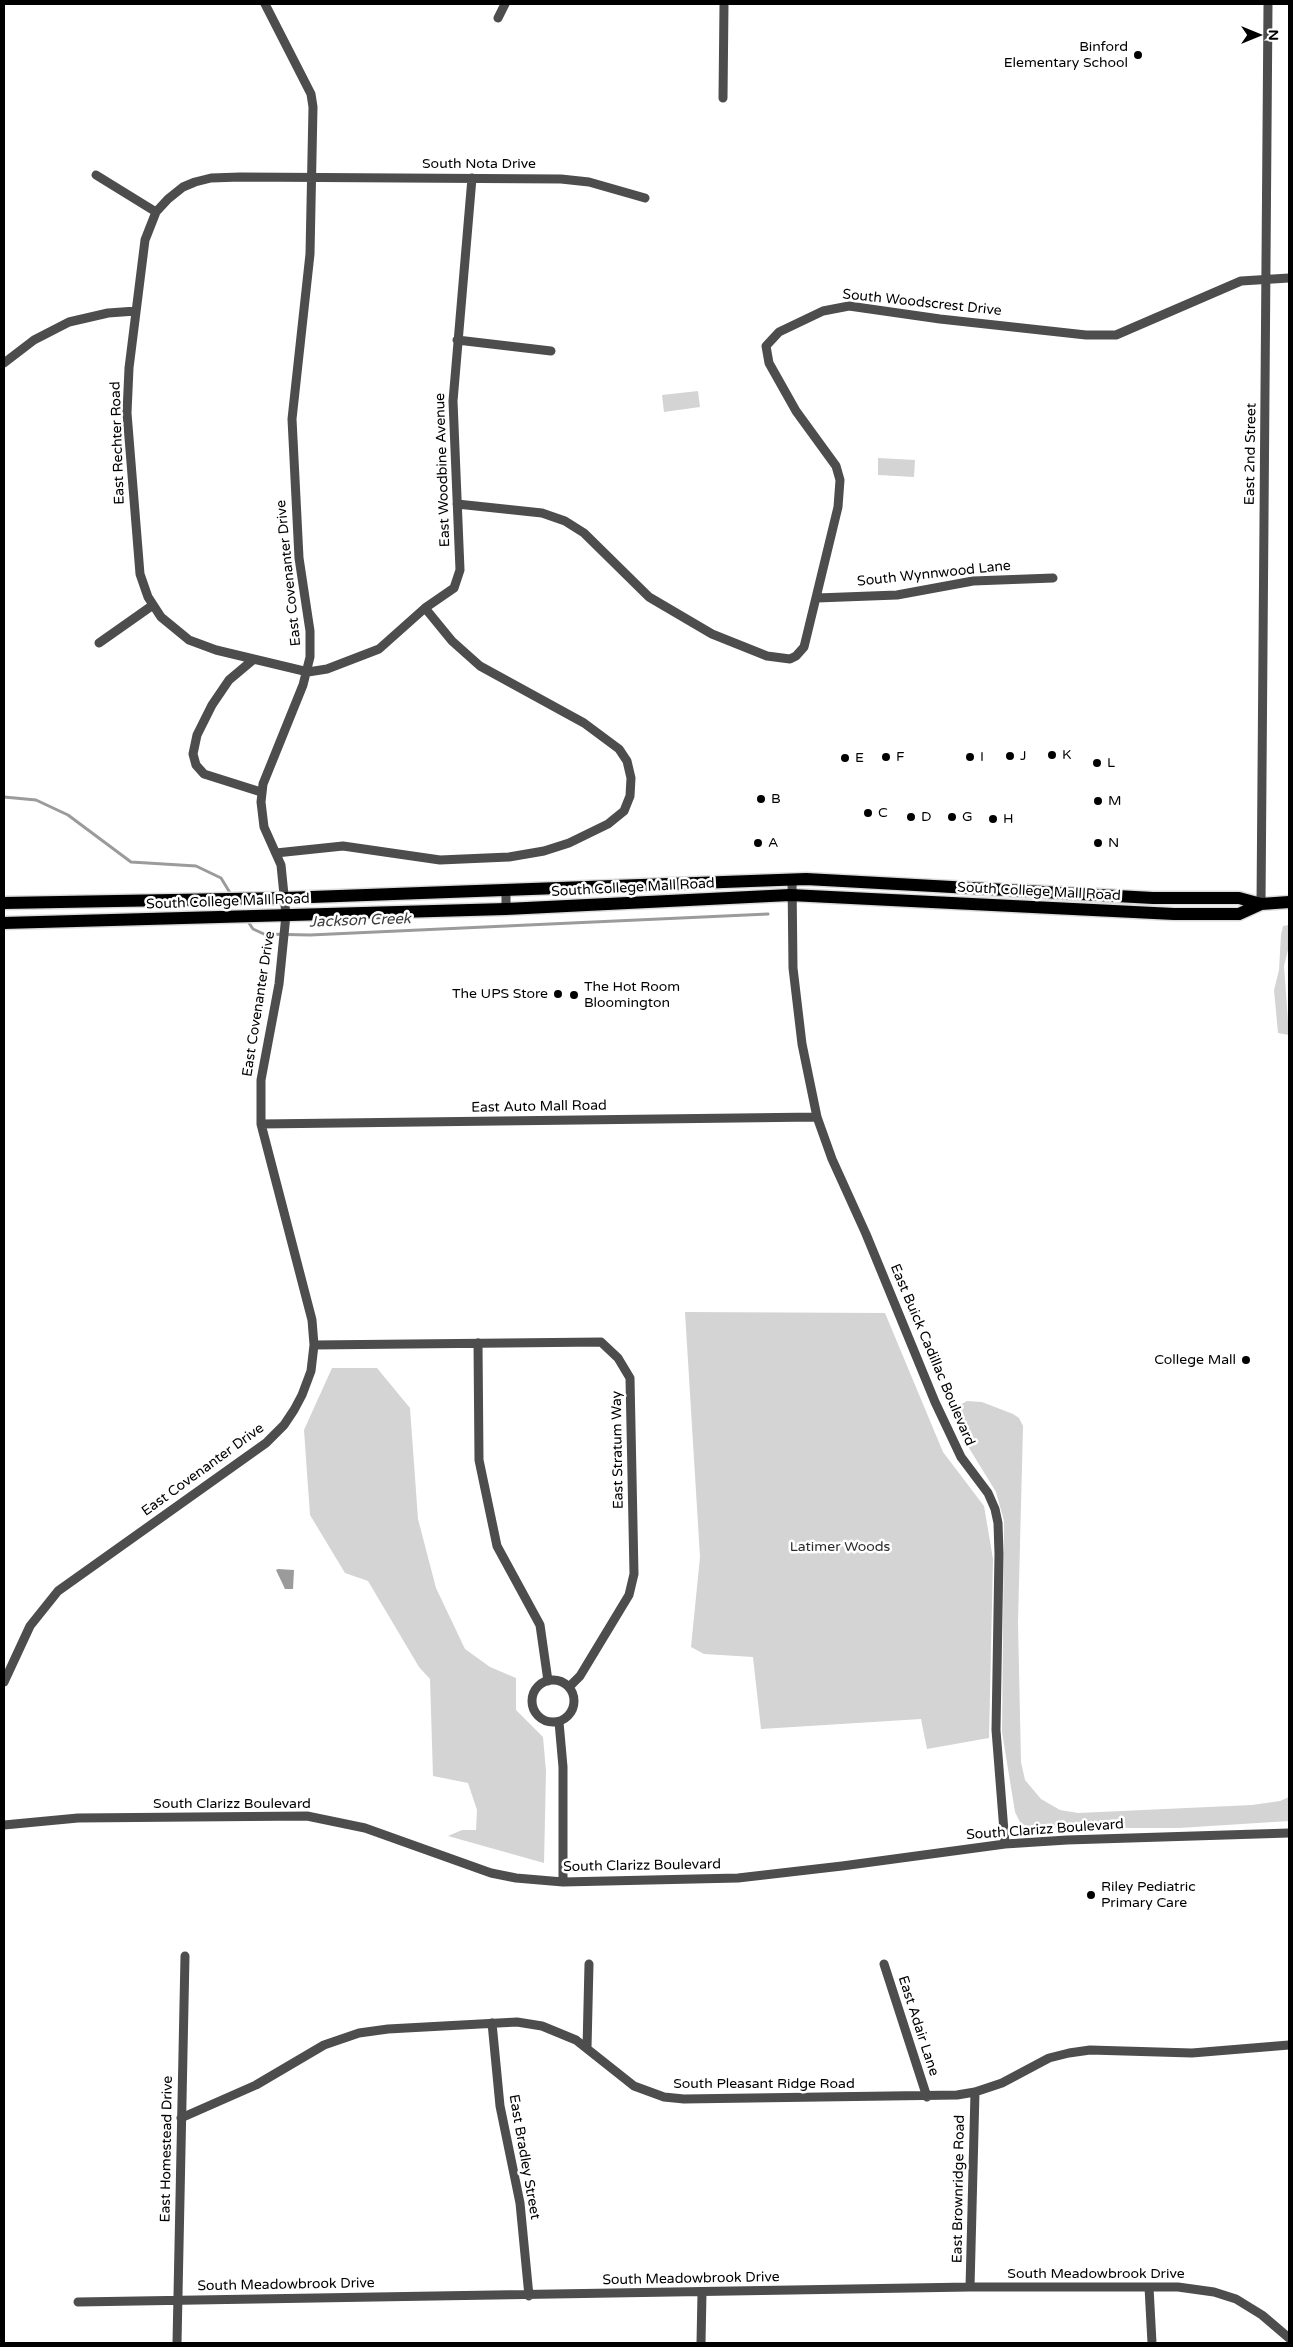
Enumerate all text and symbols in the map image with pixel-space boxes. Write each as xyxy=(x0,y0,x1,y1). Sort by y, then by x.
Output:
north arrow xyxy=(1233,10,1283,60)
text: N xyxy=(1265,29,1282,41)
place label: Binford Elementary School xyxy=(1004,39,1128,72)
marker: Binford Elementary School xyxy=(1132,49,1144,61)
street label: South Nota Drive xyxy=(422,156,536,172)
street label: South Woodscrest Drive xyxy=(842,286,1002,320)
street label: East Rechter Road xyxy=(107,381,129,505)
street label: East Woodbine Avenue xyxy=(432,393,454,547)
street label: East 2nd Street xyxy=(1242,403,1260,505)
street label: East Covenanter Drive xyxy=(273,499,305,647)
street label: South Wynnwood Lane xyxy=(856,558,1012,590)
place label: K xyxy=(1062,747,1071,763)
place label: J xyxy=(1020,748,1027,764)
place label: F xyxy=(896,749,905,765)
place label: I xyxy=(980,749,984,765)
marker: K xyxy=(1046,749,1058,761)
place label: E xyxy=(855,750,864,766)
marker: J xyxy=(1004,750,1016,762)
marker: F xyxy=(880,751,892,763)
marker: I xyxy=(964,751,976,763)
marker: E xyxy=(839,752,851,764)
place label: L xyxy=(1107,755,1115,771)
marker: L xyxy=(1091,757,1103,769)
place label: B xyxy=(771,791,781,807)
marker: B xyxy=(755,793,767,805)
place label: M xyxy=(1108,793,1122,809)
marker: M xyxy=(1092,795,1104,807)
place label: C xyxy=(878,805,888,821)
marker: C xyxy=(862,807,874,819)
place label: D xyxy=(921,809,932,825)
place label: G xyxy=(962,809,973,825)
marker: D xyxy=(905,811,917,823)
marker: G xyxy=(946,811,958,823)
place label: H xyxy=(1003,811,1014,827)
marker: H xyxy=(987,813,999,825)
place label: A xyxy=(768,835,778,851)
place label: N xyxy=(1108,835,1119,851)
marker: A xyxy=(752,837,764,849)
marker: N xyxy=(1092,837,1104,849)
street label: South College Mall Road xyxy=(551,875,715,901)
street label: South College Mall Road xyxy=(957,879,1121,905)
street label: South College Mall Road xyxy=(146,891,310,913)
water label: Jackson Creek xyxy=(309,910,411,932)
street label: East Covenanter Drive xyxy=(239,930,279,1078)
place label: The Hot Room Bloomington xyxy=(584,979,680,1012)
place label: The UPS Store xyxy=(452,986,548,1002)
marker: The UPS Store xyxy=(552,988,564,1000)
marker: The Hot Room Bloomington xyxy=(568,989,580,1001)
street label: East Auto Mall Road xyxy=(471,1097,607,1117)
street label: East Buick Cadillac Boulevard xyxy=(886,1262,978,1448)
place label: College Mall xyxy=(1154,1352,1236,1368)
marker: College Mall xyxy=(1240,1354,1252,1366)
street label: East Stratum Way xyxy=(609,1391,627,1509)
street label: East Covenanter Drive xyxy=(139,1420,267,1520)
park label: Latimer Woods xyxy=(790,1539,890,1555)
street label: South Clarizz Boulevard xyxy=(153,1796,311,1812)
street label: South Clarizz Boulevard xyxy=(966,1816,1124,1844)
street label: South Clarizz Boulevard xyxy=(563,1856,721,1876)
place label: Riley Pediatric Primary Care xyxy=(1101,1879,1196,1911)
marker: Riley Pediatric Primary Care xyxy=(1085,1889,1097,1901)
street label: East Adair Lane xyxy=(894,1974,942,2078)
street label: East Homestead Drive xyxy=(157,2076,177,2222)
street label: South Pleasant Ridge Road xyxy=(673,2076,855,2092)
street label: East Bradley Street xyxy=(505,2093,543,2221)
street label: East Brownridge Road xyxy=(949,2115,969,2263)
street label: South Meadowbrook Drive xyxy=(1007,2266,1185,2282)
street label: South Meadowbrook Drive xyxy=(602,2269,780,2289)
street label: South Meadowbrook Drive xyxy=(197,2275,375,2295)

